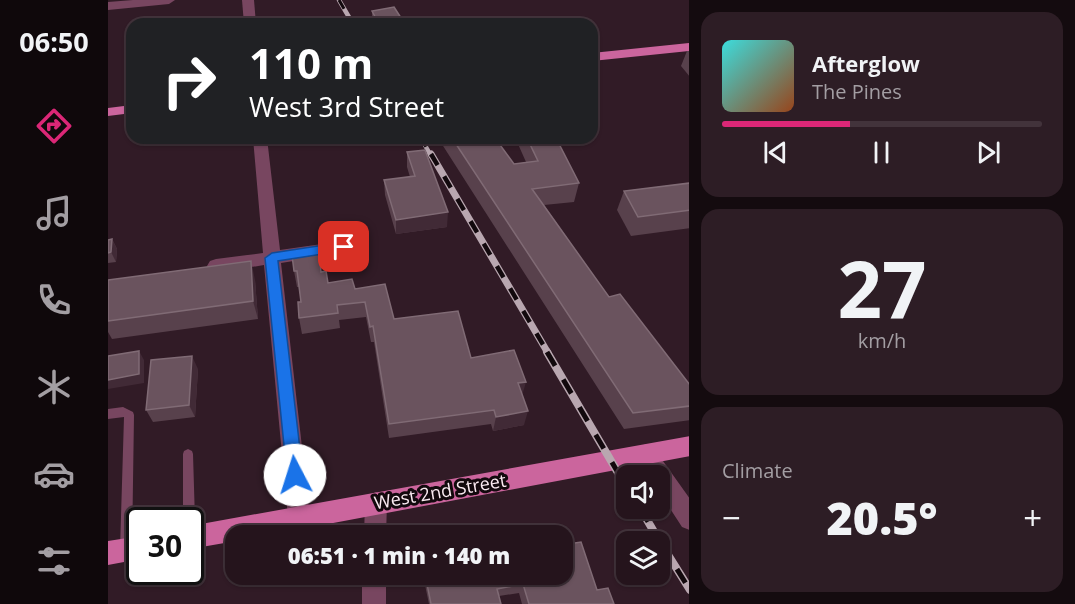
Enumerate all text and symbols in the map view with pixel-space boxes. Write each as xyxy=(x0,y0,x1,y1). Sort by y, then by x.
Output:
text: 06:50 xyxy=(19,23,89,60)
text: 110 m xyxy=(249,34,373,91)
icon: right xyxy=(150,42,228,120)
text: Afterglow xyxy=(812,48,920,78)
text: The Pines xyxy=(812,78,902,105)
text: West 3rd Street xyxy=(249,88,444,125)
icon: directions xyxy=(33,105,75,147)
icon: previous xyxy=(759,136,792,169)
icon: pause xyxy=(865,136,898,169)
icon: next xyxy=(972,136,1005,169)
icon: music xyxy=(33,192,75,234)
pin xyxy=(318,221,369,272)
icon: arrive xyxy=(327,230,360,263)
text: 27 xyxy=(837,235,927,341)
icon: phone xyxy=(33,279,75,321)
text: km/h xyxy=(858,327,906,354)
icon: climate xyxy=(33,366,75,408)
position arrow xyxy=(263,443,327,507)
icon: car xyxy=(33,453,75,495)
text: Climate xyxy=(722,457,793,484)
map controls xyxy=(616,465,670,585)
button: sound xyxy=(616,465,670,519)
street label: West 2nd Street xyxy=(372,468,508,514)
text: 20.5° xyxy=(826,487,938,548)
text: − xyxy=(722,495,741,540)
text: + xyxy=(1023,495,1042,540)
speed limit sign: 30 xyxy=(126,507,204,585)
button: layers xyxy=(616,531,670,585)
icon: filters xyxy=(33,540,75,582)
text: 06:51 · 1 min · 140 m xyxy=(288,540,510,570)

